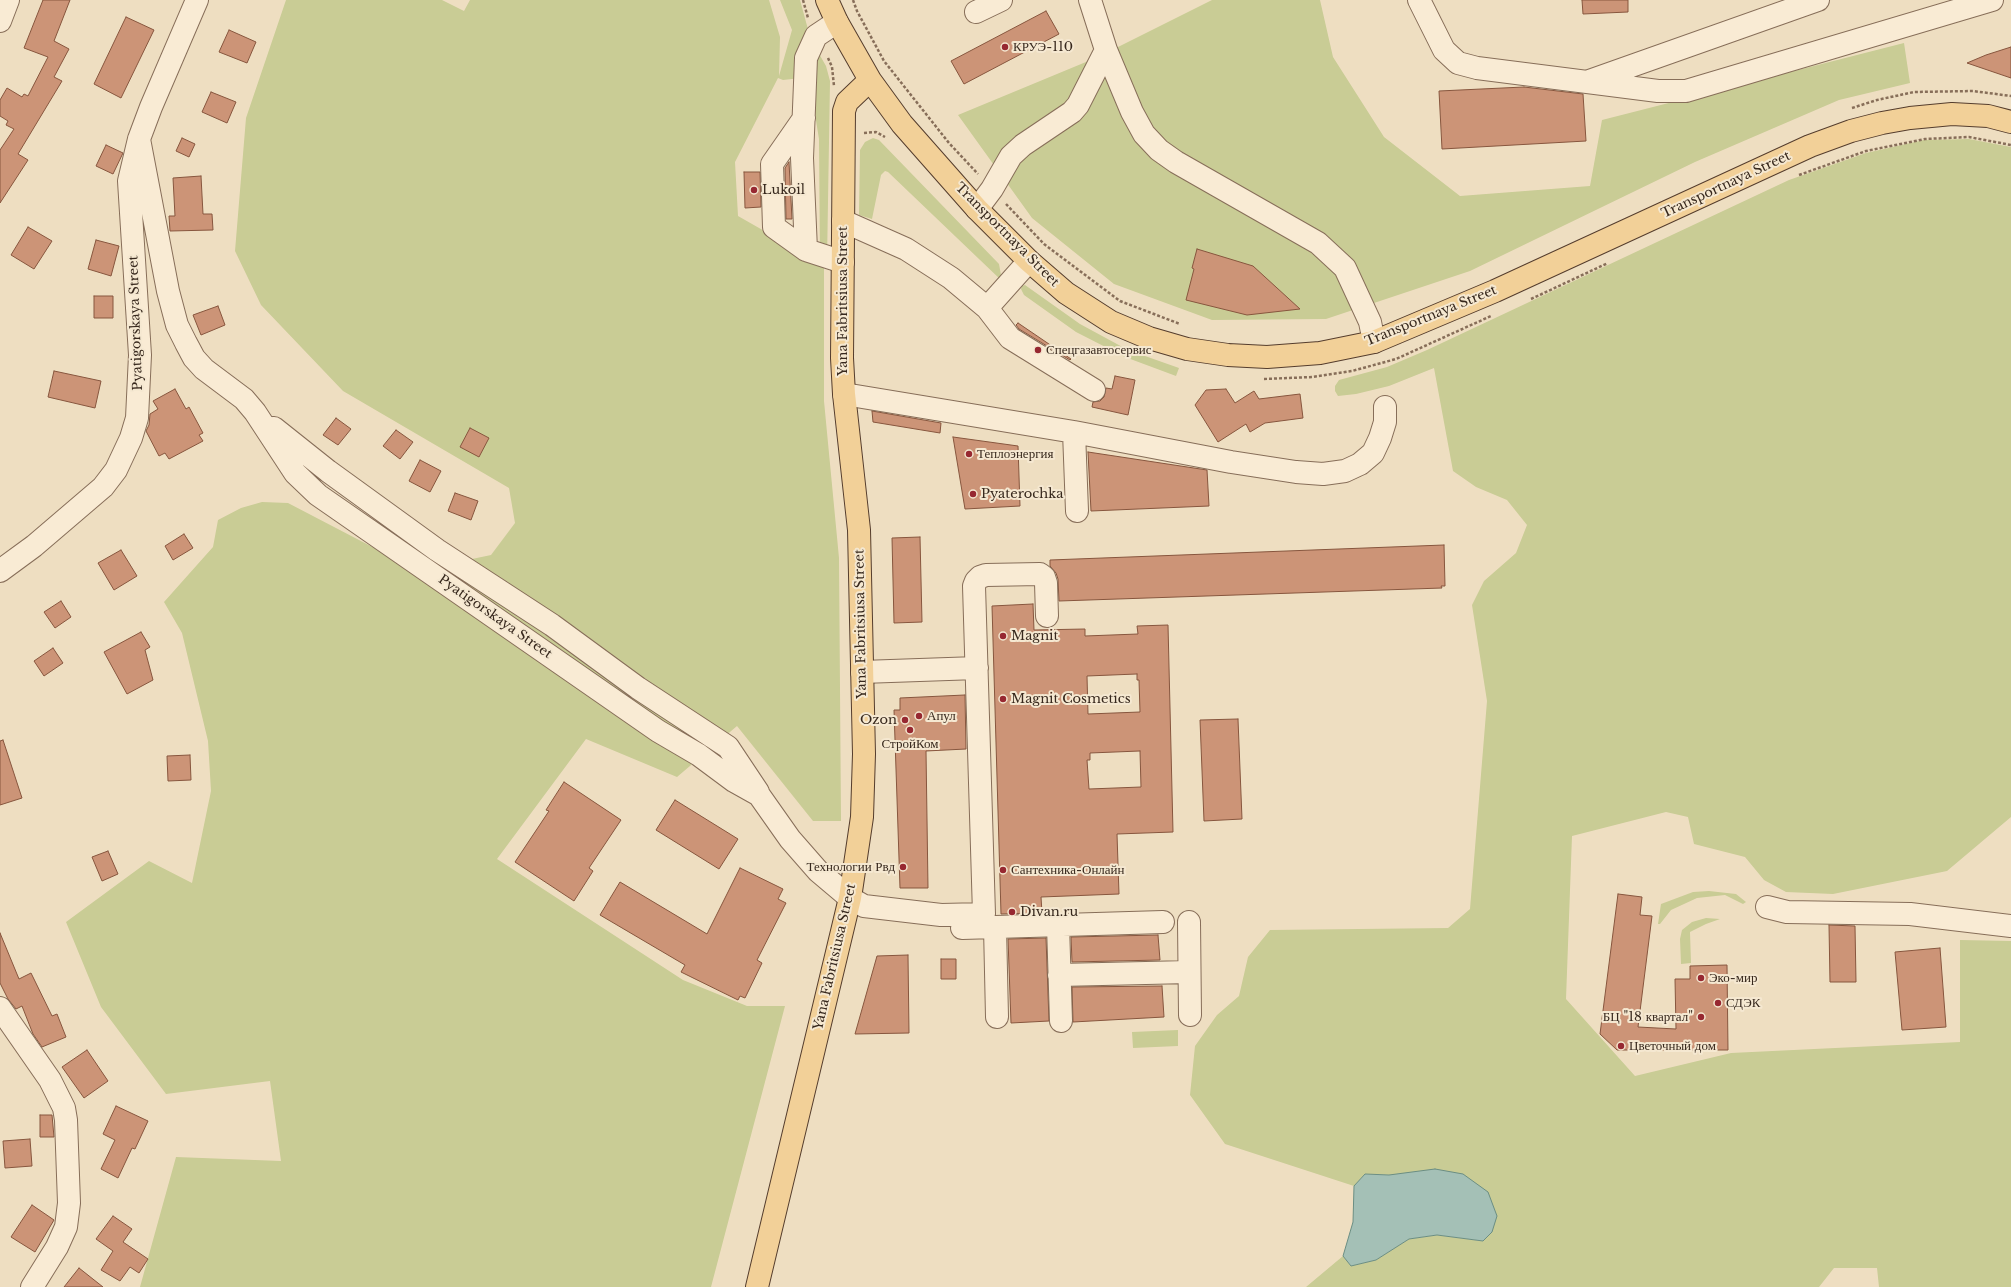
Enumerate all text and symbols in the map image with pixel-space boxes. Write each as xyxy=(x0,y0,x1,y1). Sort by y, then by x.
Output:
place label: КРУЭ-110 xyxy=(1013,39,1073,55)
marker: КРУЭ-110 xyxy=(1000,42,1010,52)
street label: Transportnaya Street xyxy=(1659,148,1793,222)
street label: Transportnaya Street xyxy=(952,180,1062,290)
place label: Lukoil xyxy=(762,182,805,198)
marker: Lukoil xyxy=(749,185,759,195)
street label: Yana Fabritsiusa Street xyxy=(835,226,851,376)
street label: Pyatigorskaya Street xyxy=(126,255,146,391)
street label: Transportnaya Street xyxy=(1363,282,1499,350)
place label: Спецгазавтосервис xyxy=(1046,342,1152,358)
marker: Спецгазавтосервис xyxy=(1033,345,1043,355)
place label: Теплоэнергия xyxy=(977,446,1053,462)
marker: Теплоэнергия xyxy=(964,449,974,459)
place label: Pyaterochka xyxy=(981,486,1063,502)
marker: Pyaterochka xyxy=(968,489,978,499)
street label: Yana Fabritsiusa Street xyxy=(852,549,870,699)
street label: Pyatigorskaya Street xyxy=(435,572,555,662)
place label: Magnit xyxy=(1011,628,1058,644)
marker: Magnit xyxy=(998,631,1008,641)
place label: Magnit Cosmetics xyxy=(1011,691,1131,707)
marker: Magnit Cosmetics xyxy=(998,694,1008,704)
place label: Апул xyxy=(927,708,956,724)
marker: Апул xyxy=(914,711,924,721)
place label: Ozon xyxy=(860,712,897,728)
marker: Ozon xyxy=(900,715,910,725)
marker: СтройКом xyxy=(905,725,915,735)
place label: СтройКом xyxy=(882,736,938,752)
place label: Технологии Рвд xyxy=(807,859,895,875)
marker: Технологии Рвд xyxy=(898,862,908,872)
place label: Сантехника-Онлайн xyxy=(1011,862,1125,878)
marker: Сантехника-Онлайн xyxy=(998,865,1008,875)
street label: Yana Fabritsiusa Street xyxy=(811,882,859,1032)
place label: Divan.ru xyxy=(1020,904,1078,920)
marker: Divan.ru xyxy=(1007,907,1017,917)
place label: Эко-мир xyxy=(1709,970,1757,986)
marker: Эко-мир xyxy=(1696,973,1706,983)
place label: СДЭК xyxy=(1726,995,1760,1011)
marker: СДЭК xyxy=(1713,998,1723,1008)
place label: БЦ "18 квартал" xyxy=(1603,1009,1693,1025)
marker: БЦ "18 квартал" xyxy=(1696,1012,1706,1022)
place label: Цветочный дом xyxy=(1629,1038,1716,1054)
marker: Цветочный дом xyxy=(1616,1041,1626,1051)

